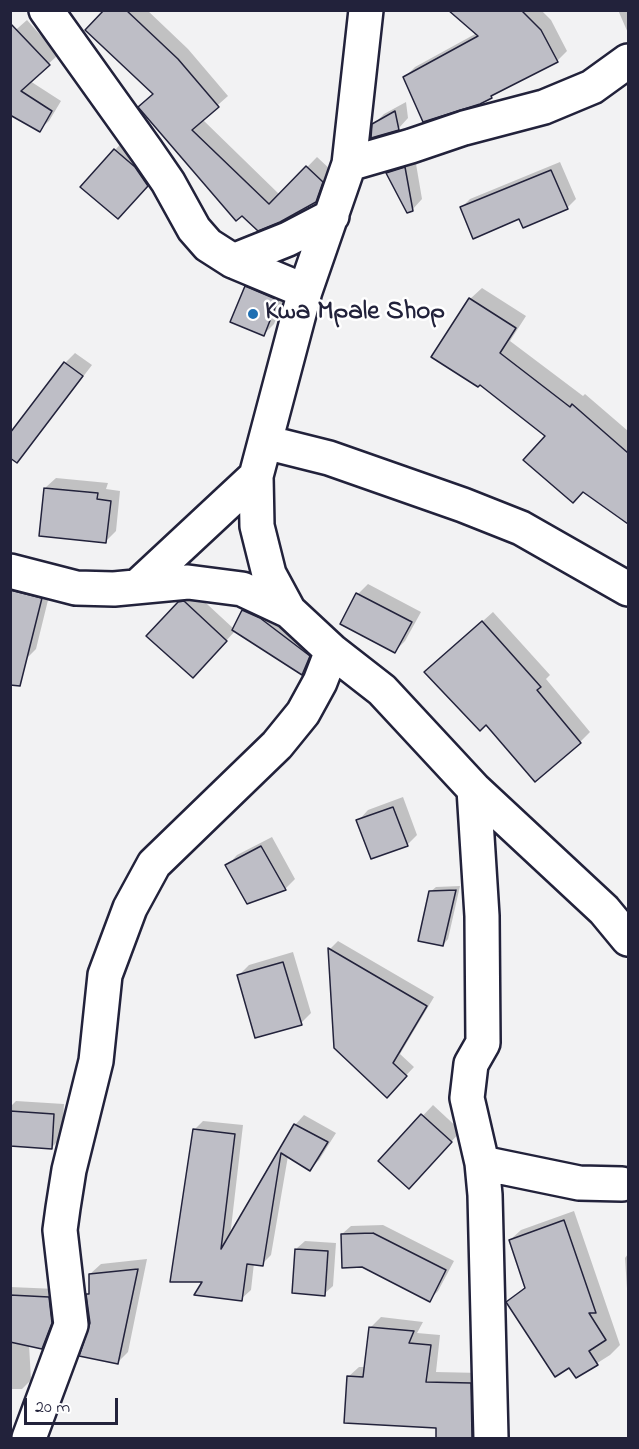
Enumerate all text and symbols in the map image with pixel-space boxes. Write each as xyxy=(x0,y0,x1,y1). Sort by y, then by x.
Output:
place label: Kwa Mpale Shop xyxy=(265,298,445,330)
marker: Kwa Mpale Shop xyxy=(246,307,260,321)
scale bar xyxy=(27,1386,122,1424)
text: 20 m xyxy=(35,1395,70,1421)

